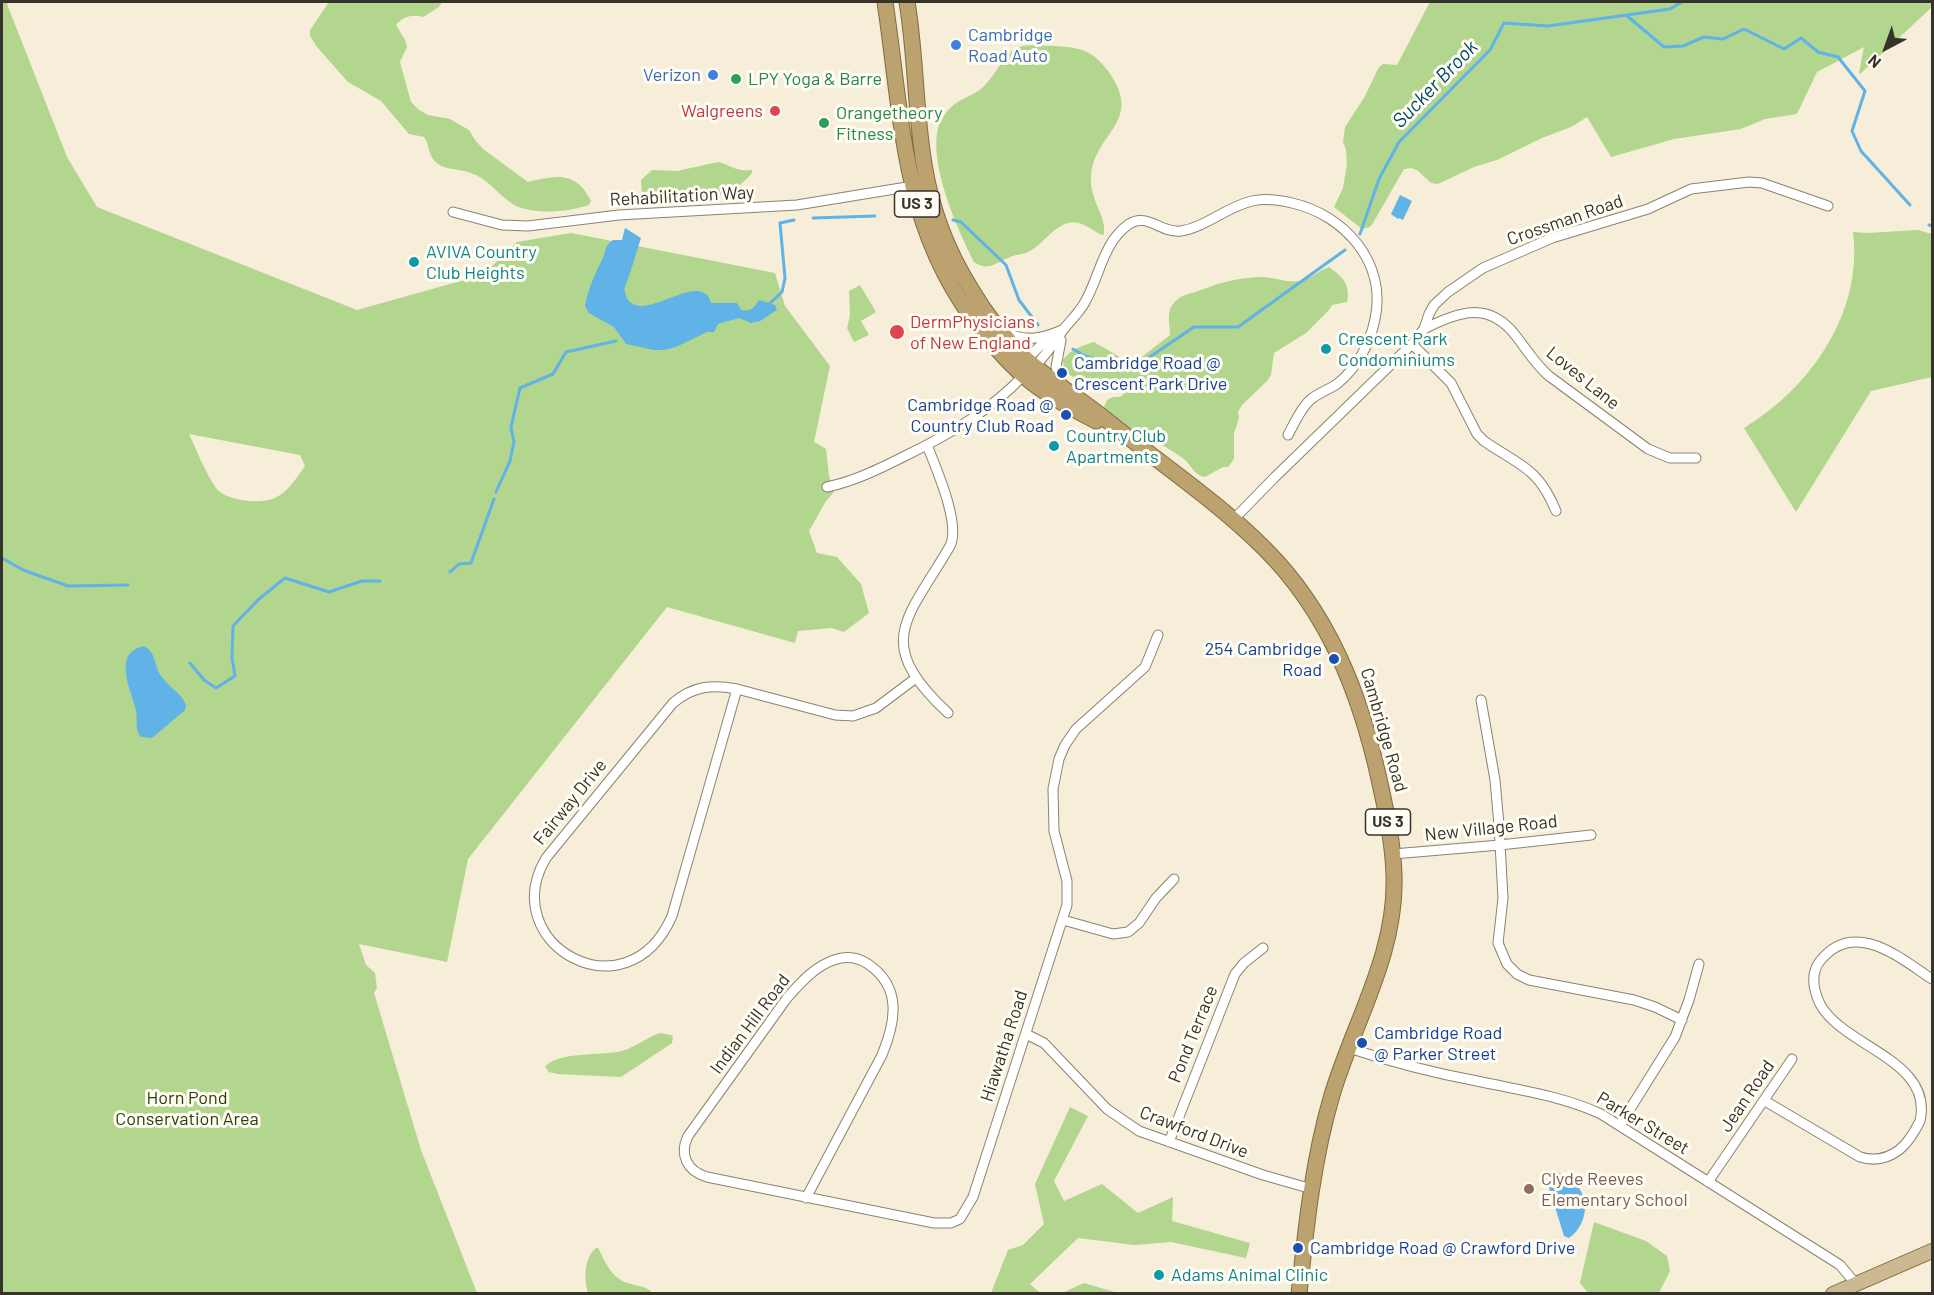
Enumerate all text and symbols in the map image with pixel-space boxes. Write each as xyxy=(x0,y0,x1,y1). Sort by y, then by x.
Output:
north arrow xyxy=(1856,18,1916,78)
place label: Cambridge Road Auto xyxy=(968,24,1053,66)
water label: Sucker Brook xyxy=(1387,35,1483,133)
marker: Cambridge Road Auto xyxy=(949,38,963,52)
text: N xyxy=(1864,51,1884,73)
place label: Verizon xyxy=(643,64,701,86)
marker: Verizon xyxy=(706,68,720,82)
place label: LPY Yoga & Barre xyxy=(748,68,882,90)
marker: LPY Yoga & Barre xyxy=(729,72,743,86)
place label: Walgreens xyxy=(681,100,763,122)
place label: Orangetheory Fitness xyxy=(836,102,943,144)
marker: Walgreens xyxy=(768,104,782,118)
marker: Orangetheory Fitness xyxy=(817,116,831,130)
street label: Rehabilitation Way xyxy=(609,181,755,211)
street label: Crossman Road xyxy=(1504,190,1626,250)
road number: US 3 xyxy=(894,191,940,217)
place label: AVIVA Country Club Heights xyxy=(426,241,537,284)
marker: AVIVA Country Club Heights xyxy=(407,255,421,269)
place label: DermPhysicians of New England xyxy=(910,311,1035,354)
marker: DermPhysicians of New England xyxy=(888,323,906,341)
place label: Crescent Park Condominiums xyxy=(1338,328,1455,370)
marker: Crescent Park Condominiums xyxy=(1319,342,1333,356)
street label: Loves Lane xyxy=(1542,342,1624,414)
place label: Cambridge Road @ Crescent Park Drive xyxy=(1074,352,1227,394)
marker: Cambridge Road @ Crescent Park Drive xyxy=(1055,366,1069,380)
place label: Cambridge Road @ Country Club Road xyxy=(907,394,1054,436)
marker: Cambridge Road @ Country Club Road xyxy=(1059,408,1073,422)
place label: Country Club Apartments xyxy=(1066,425,1166,468)
marker: Country Club Apartments xyxy=(1047,439,1061,453)
place label: 254 Cambridge Road xyxy=(1205,638,1322,680)
marker: 254 Cambridge Road xyxy=(1327,652,1341,666)
street label: Cambridge Road xyxy=(1356,665,1412,795)
street label: Fairway Drive xyxy=(529,755,611,849)
road number: US 3 xyxy=(1366,809,1410,835)
street label: New Village Road xyxy=(1424,810,1558,846)
street label: Indian Hill Road xyxy=(706,970,794,1078)
street label: Pond Terrace xyxy=(1164,982,1222,1086)
street label: Hiawatha Road xyxy=(976,987,1032,1105)
place label: Cambridge Road @ Parker Street xyxy=(1374,1022,1502,1064)
marker: Cambridge Road @ Parker Street xyxy=(1355,1036,1369,1050)
street label: Jean Road xyxy=(1715,1056,1779,1136)
park label: Horn Pond Conservation Area xyxy=(115,1087,259,1130)
street label: Parker Street xyxy=(1593,1087,1693,1159)
street label: Crawford Drive xyxy=(1137,1101,1251,1163)
place label: Clyde Reeves Elementary School xyxy=(1541,1168,1688,1210)
marker: Clyde Reeves Elementary School xyxy=(1522,1182,1536,1196)
place label: Cambridge Road @ Crawford Drive xyxy=(1310,1237,1575,1259)
marker: Cambridge Road @ Crawford Drive xyxy=(1291,1241,1305,1255)
place label: Adams Animal Clinic xyxy=(1171,1264,1328,1286)
marker: Adams Animal Clinic xyxy=(1152,1268,1166,1282)

